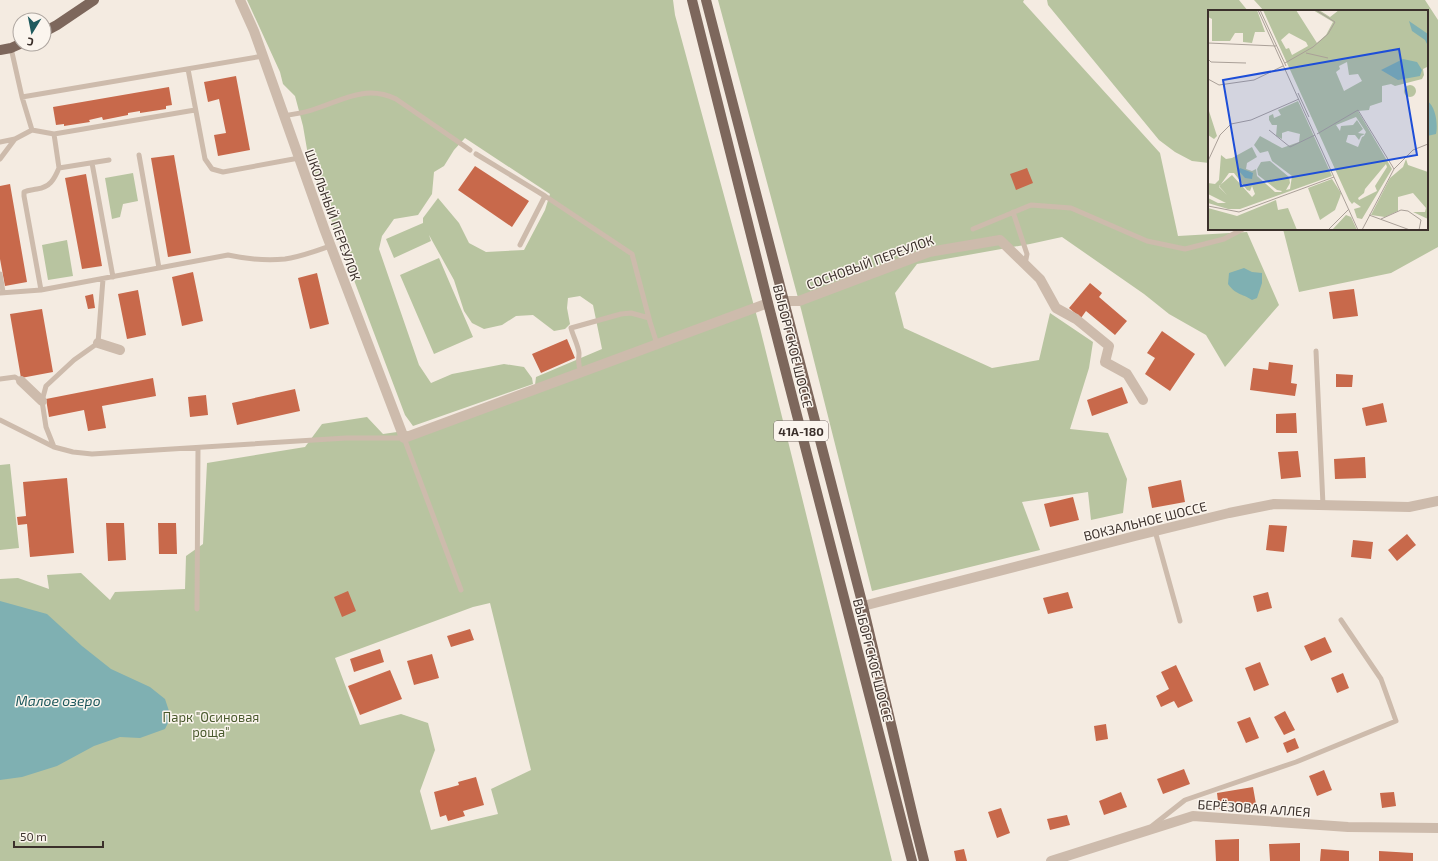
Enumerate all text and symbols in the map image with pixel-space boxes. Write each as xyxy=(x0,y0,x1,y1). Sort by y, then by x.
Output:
inset map xyxy=(1208,10,1428,230)
north arrow xyxy=(12,12,52,52)
text: С xyxy=(25,35,34,49)
street label: ШКОЛЬНЫЙ ПЕРЕУЛОК xyxy=(302,147,364,283)
street label: СОСНОВЫЙ ПЕРЕУЛОК xyxy=(804,231,936,292)
street label: ВЫБОРГСКОЕ ШОССЕ xyxy=(770,283,816,409)
road number: 41А-180 xyxy=(774,421,828,441)
street label: ВОКЗАЛЬНОЕ ШОССЕ xyxy=(1082,498,1208,544)
street label: ВЫБОРГСКОЕ ШОССЕ xyxy=(850,597,896,723)
water label: Малое озеро xyxy=(15,692,101,709)
park label: Парк "Осиновая роща" xyxy=(163,709,259,740)
street label: БЕРЁЗОВАЯ АЛЛЕЯ xyxy=(1197,796,1311,820)
scale bar xyxy=(14,823,103,849)
text: 50 m xyxy=(20,829,47,843)

